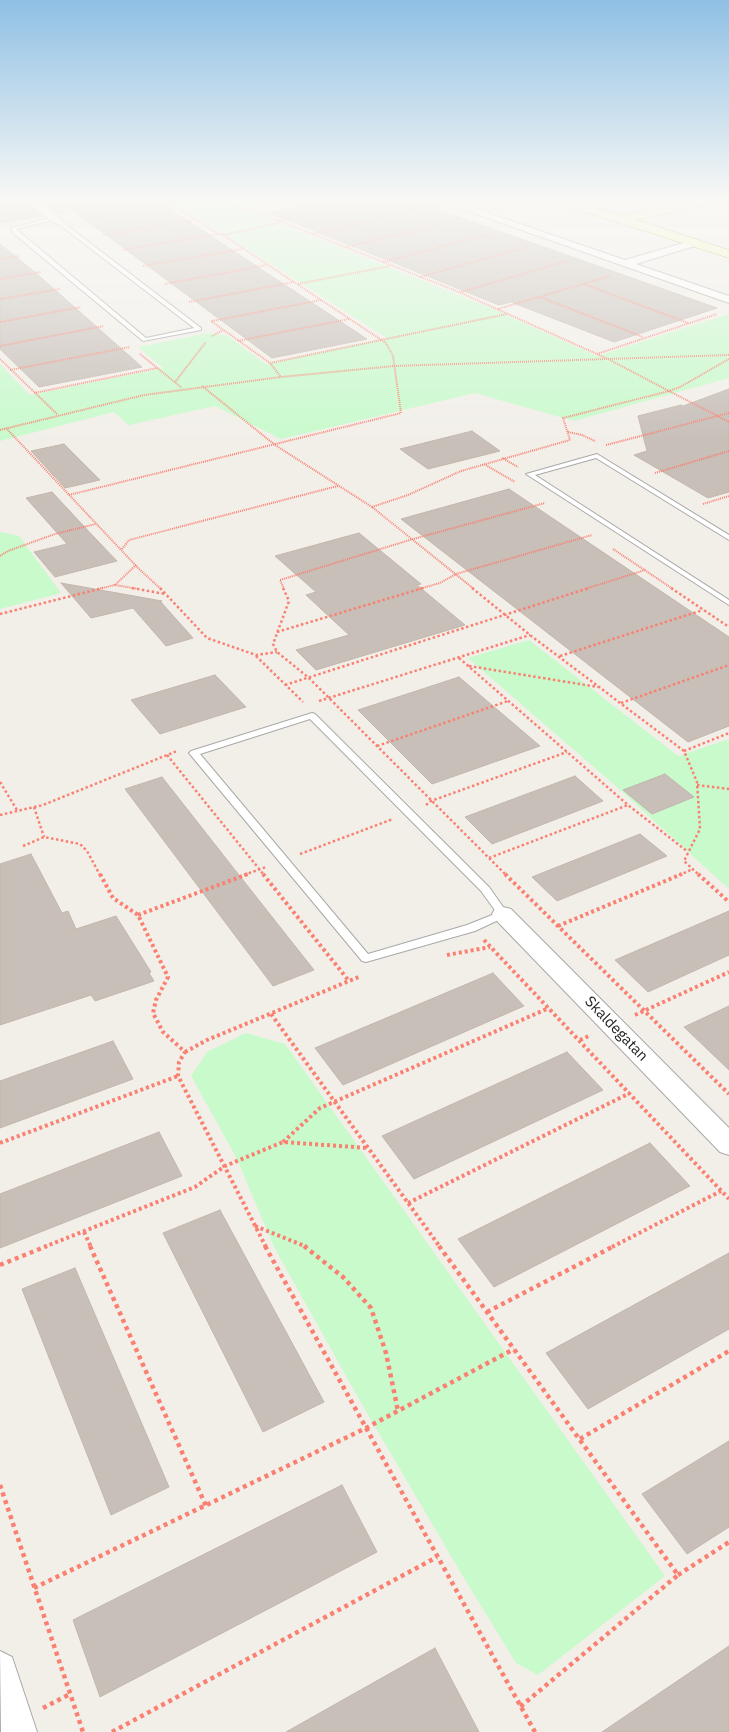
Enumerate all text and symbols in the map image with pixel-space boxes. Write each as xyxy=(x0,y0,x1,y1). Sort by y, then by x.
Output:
street label: Skaldegatan xyxy=(581,993,651,1065)

